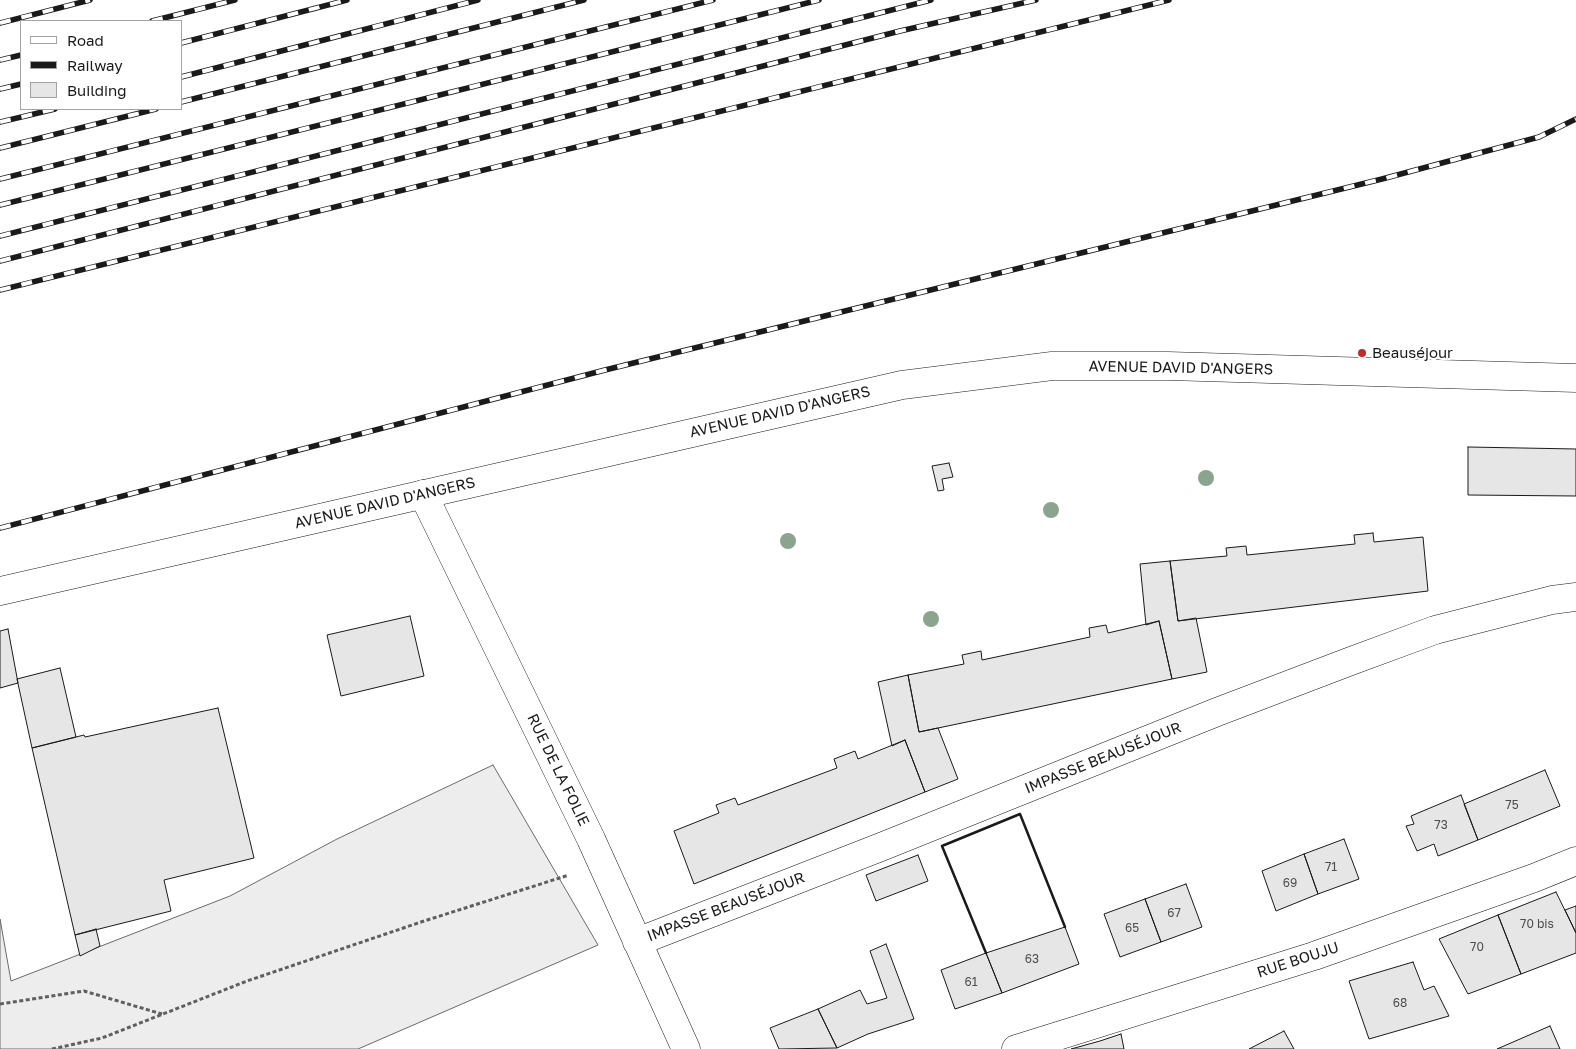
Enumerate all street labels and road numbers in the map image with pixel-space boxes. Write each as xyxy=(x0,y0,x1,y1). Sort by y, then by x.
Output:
street label: AVENUE DAVID D'ANGERS xyxy=(1089,357,1273,379)
street label: AVENUE DAVID D'ANGERS xyxy=(688,382,872,442)
street label: AVENUE DAVID D'ANGERS xyxy=(293,473,477,533)
street label: RUE DE LA FOLIE xyxy=(523,711,593,829)
street label: IMPASSE BEAUSÉJOUR xyxy=(1022,718,1184,798)
street label: IMPASSE BEAUSÉJOUR xyxy=(645,869,807,945)
street label: RUE BOUJU xyxy=(1255,938,1341,982)

